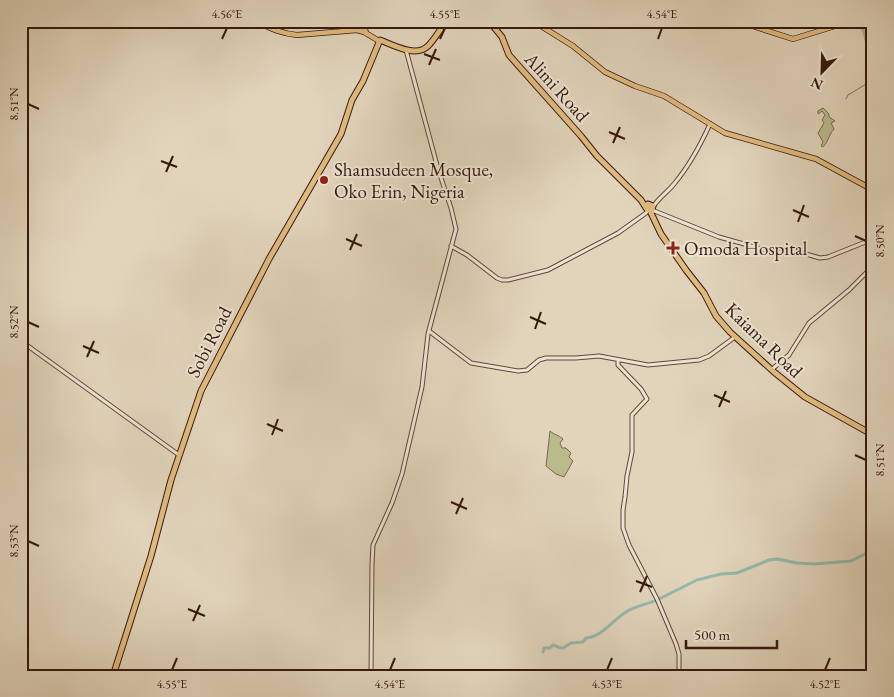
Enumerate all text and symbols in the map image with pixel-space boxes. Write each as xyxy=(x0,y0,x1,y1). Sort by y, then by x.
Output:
text: 4.56°E xyxy=(212,6,242,22)
text: 4.55°E xyxy=(430,6,460,22)
text: 4.54°E xyxy=(647,6,677,22)
street label: Alimi Road xyxy=(518,46,595,127)
north arrow xyxy=(796,48,846,98)
text: N xyxy=(808,73,826,94)
text: 8.51°N xyxy=(6,87,22,121)
place label: Shamsudeen Mosque, Oko Erin, Nigeria xyxy=(334,157,493,204)
marker: Shamsudeen Mosque, Oko Erin, Nigeria xyxy=(318,174,330,186)
text: 8.50°N xyxy=(872,224,888,258)
place label: Omoda Hospital xyxy=(684,236,808,261)
marker: Omoda Hospital xyxy=(666,241,680,255)
street label: Kaiama Road xyxy=(720,297,808,384)
street label: Sobi Road xyxy=(181,302,238,382)
text: 8.52°N xyxy=(6,305,22,339)
text: 8.51°N xyxy=(872,443,888,477)
text: 8.53°N xyxy=(6,524,22,558)
scale bar xyxy=(686,617,778,649)
text: 500 m xyxy=(694,625,731,644)
text: 4.55°E xyxy=(157,676,187,692)
text: 4.54°E xyxy=(375,676,405,692)
text: 4.53°E xyxy=(592,676,622,692)
text: 4.52°E xyxy=(810,676,840,692)

